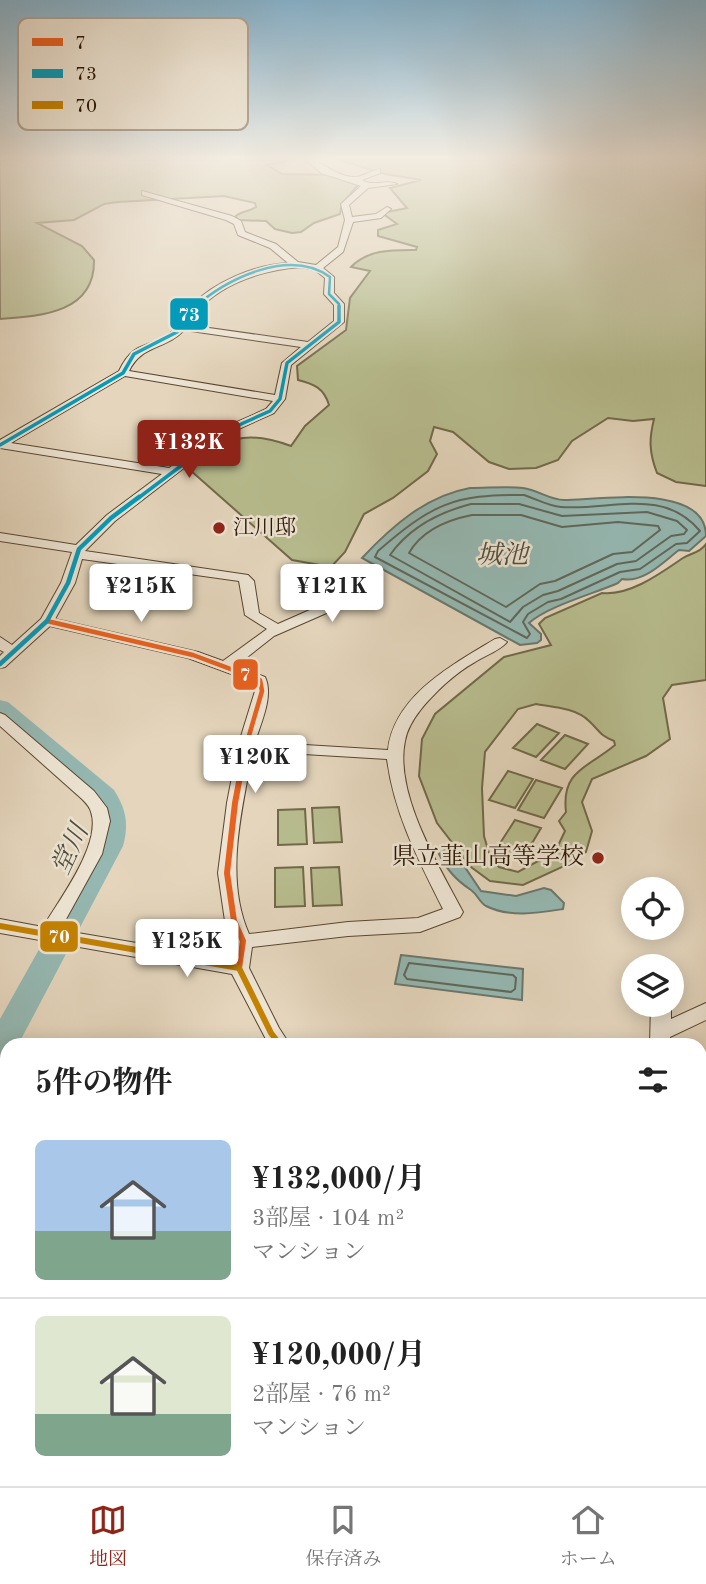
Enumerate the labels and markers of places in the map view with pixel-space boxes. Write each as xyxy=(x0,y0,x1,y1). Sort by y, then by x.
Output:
pin: ¥132K xyxy=(140,420,238,480)
place label: 江川邸 xyxy=(233,516,296,539)
marker: 江川邸 xyxy=(211,520,227,536)
pin: ¥215K xyxy=(92,564,190,624)
pin: ¥121K xyxy=(283,564,381,624)
pin: ¥120K xyxy=(206,736,304,795)
place label: 県立韮山高等学校 xyxy=(392,843,584,870)
marker: 県立韮山高等学校 xyxy=(590,850,606,866)
pin: ¥125K xyxy=(138,920,236,979)

